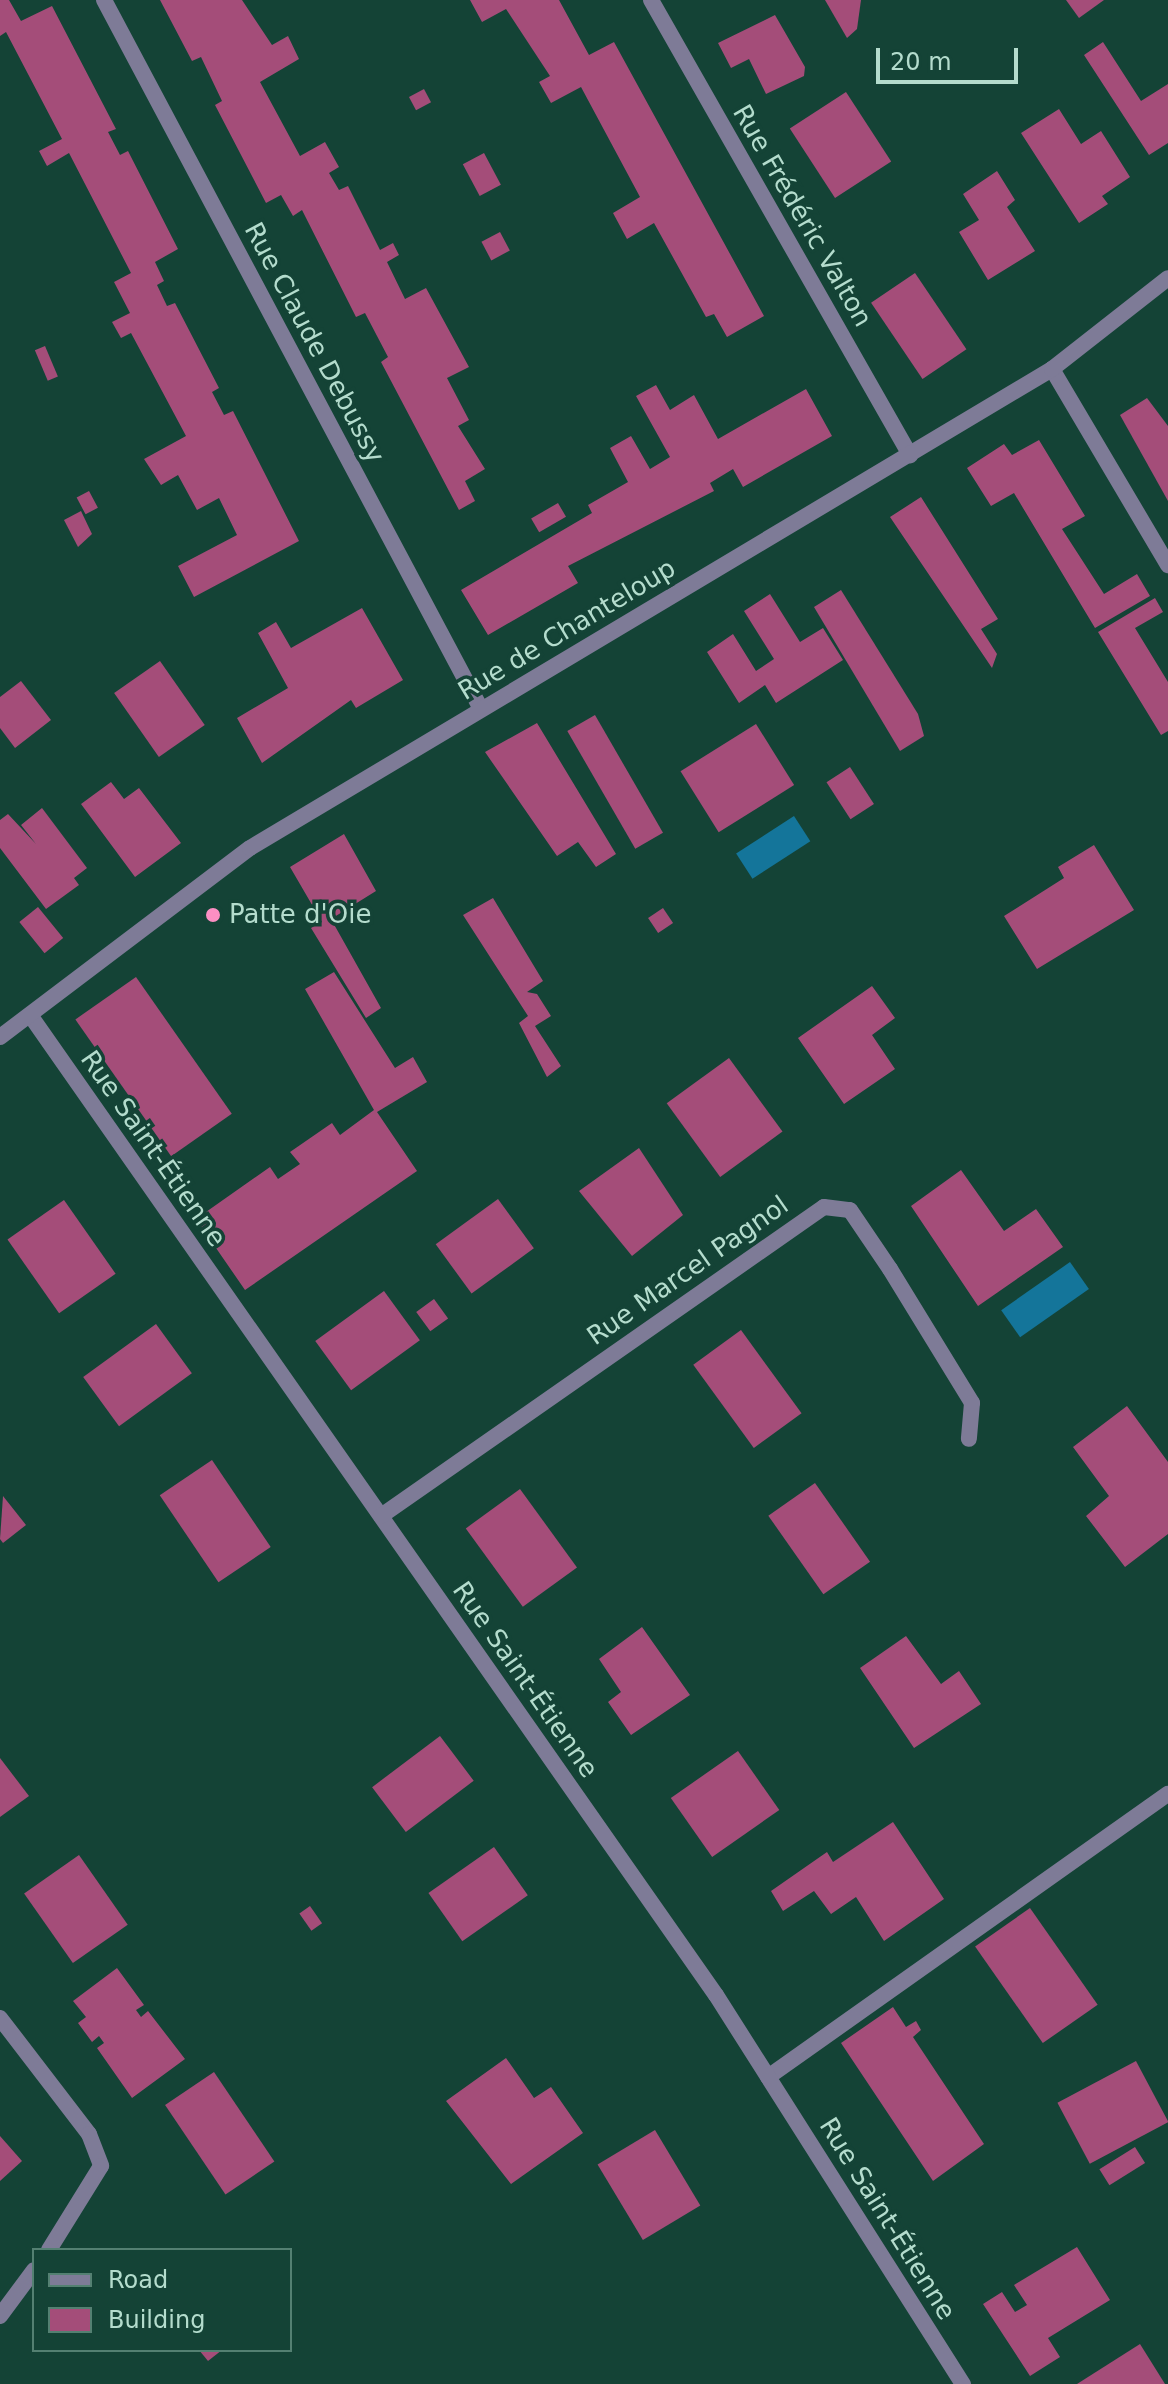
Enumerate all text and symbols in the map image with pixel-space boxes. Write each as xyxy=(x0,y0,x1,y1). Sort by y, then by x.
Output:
scale bar xyxy=(880,32,1022,82)
text: 20 m xyxy=(890,48,952,76)
street label: Rue Frédéric Valton xyxy=(726,99,878,333)
street label: Rue Claude Debussy xyxy=(237,218,391,468)
street label: Rue de Chanteloup xyxy=(453,553,681,707)
place label: Patte d'Oie xyxy=(229,899,371,931)
marker: Patte d'Oie xyxy=(204,906,222,924)
street label: Rue Saint-Étienne xyxy=(74,1045,232,1253)
street label: Rue Marcel Pagnol xyxy=(581,1190,795,1352)
street label: Rue Saint-Étienne xyxy=(446,1576,604,1784)
street label: Rue Saint-Étienne xyxy=(812,2112,962,2326)
legend xyxy=(32,2248,292,2352)
text: Road xyxy=(108,2266,168,2294)
text: Building xyxy=(108,2306,205,2334)

